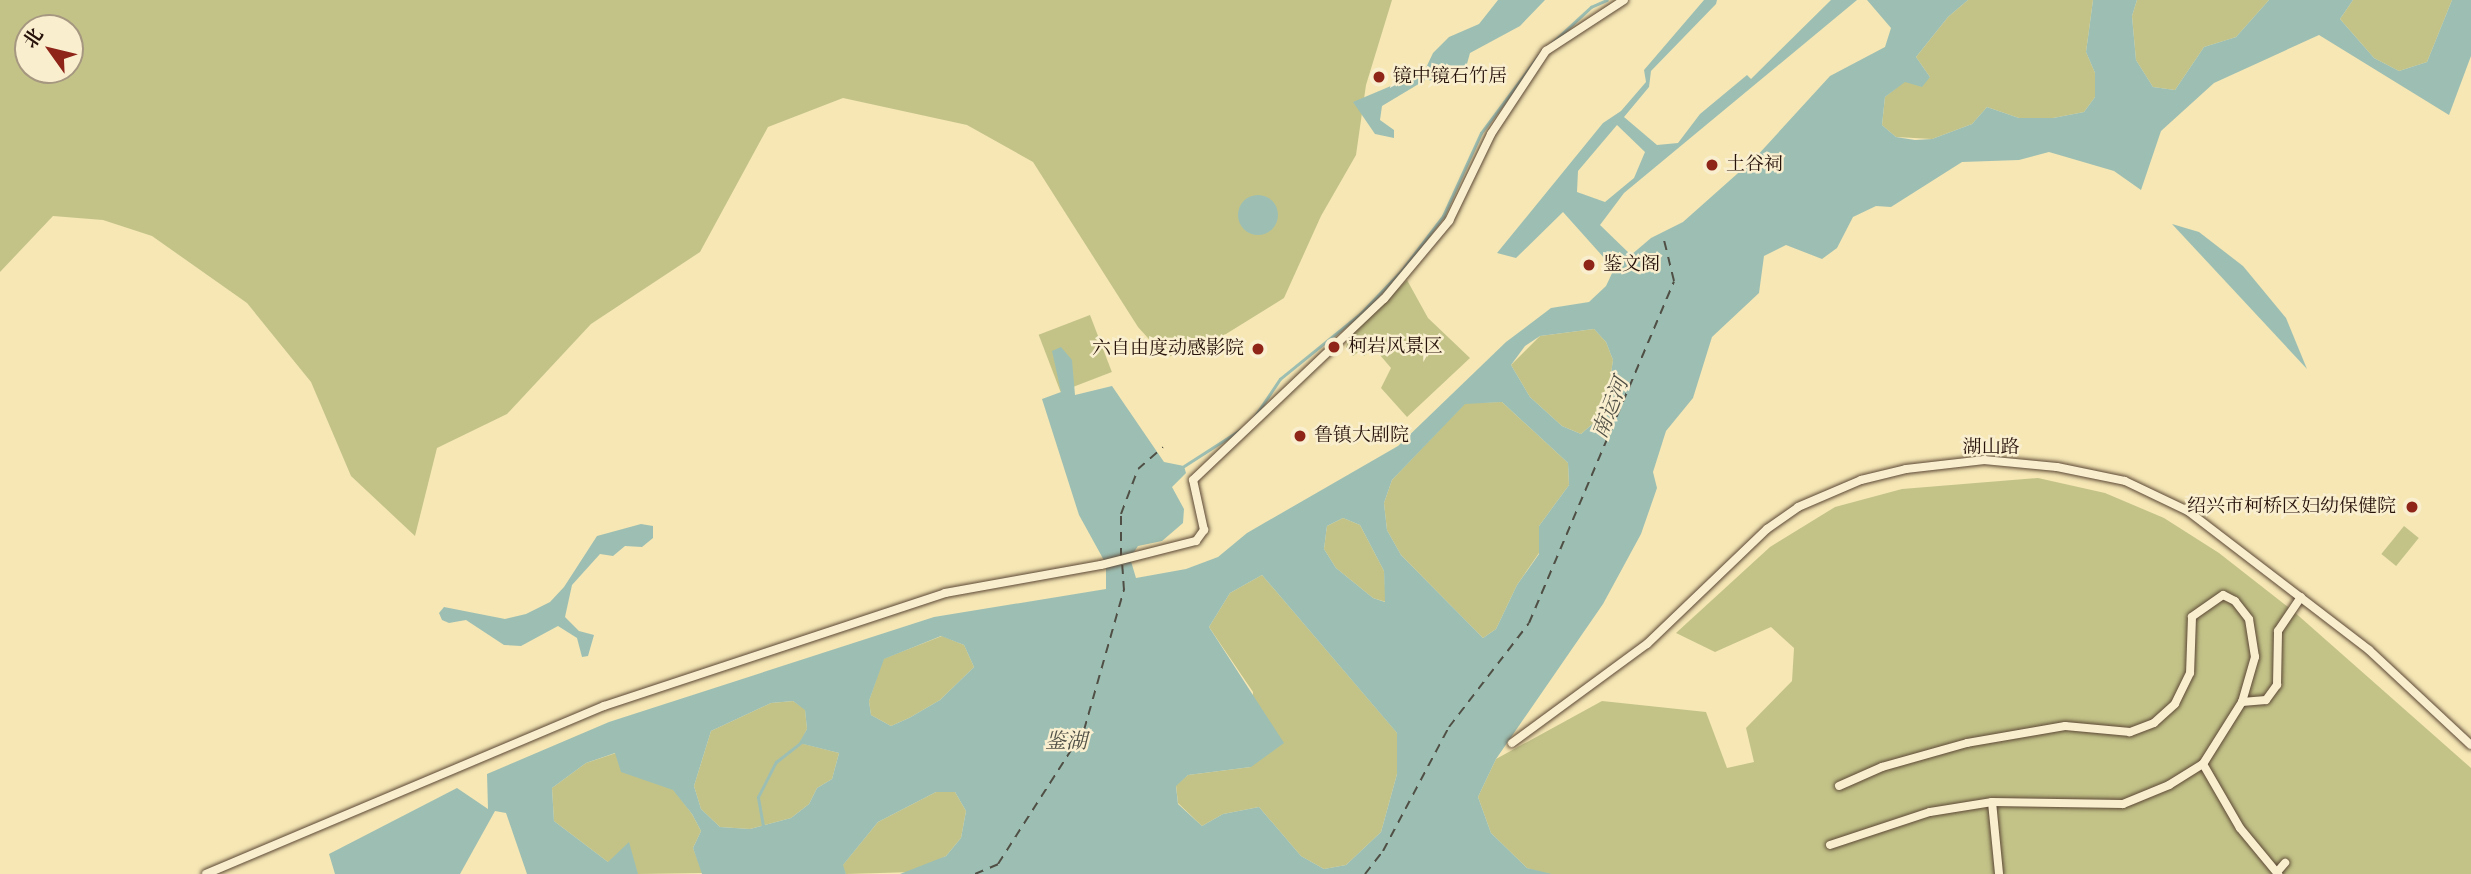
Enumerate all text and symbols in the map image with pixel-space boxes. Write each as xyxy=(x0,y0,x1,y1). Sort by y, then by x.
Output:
north arrow xyxy=(14,14,84,84)
text: 北 xyxy=(19,24,48,52)
place label: 镜中镜石竹居 xyxy=(1393,66,1507,88)
marker: 镜中镜石竹居 xyxy=(1371,69,1387,85)
place label: 土谷祠 xyxy=(1726,154,1783,176)
marker: 土谷祠 xyxy=(1704,157,1720,173)
place label: 鉴文阁 xyxy=(1603,254,1660,276)
marker: 鉴文阁 xyxy=(1581,257,1597,273)
place label: 柯岩风景区 xyxy=(1348,336,1443,358)
place label: 六自由度动感影院 xyxy=(1092,338,1244,360)
marker: 柯岩风景区 xyxy=(1326,339,1342,355)
marker: 六自由度动感影院 xyxy=(1250,341,1266,357)
water label: 南运河 xyxy=(1587,374,1633,442)
place label: 鲁镇大剧院 xyxy=(1314,425,1409,447)
marker: 鲁镇大剧院 xyxy=(1292,428,1308,444)
street label: 湖山路 xyxy=(1963,437,2019,459)
place label: 绍兴市柯桥区妇幼保健院 xyxy=(2187,496,2396,518)
marker: 绍兴市柯桥区妇幼保健院 xyxy=(2402,497,2422,517)
water label: 鉴湖 xyxy=(1045,728,1087,754)

